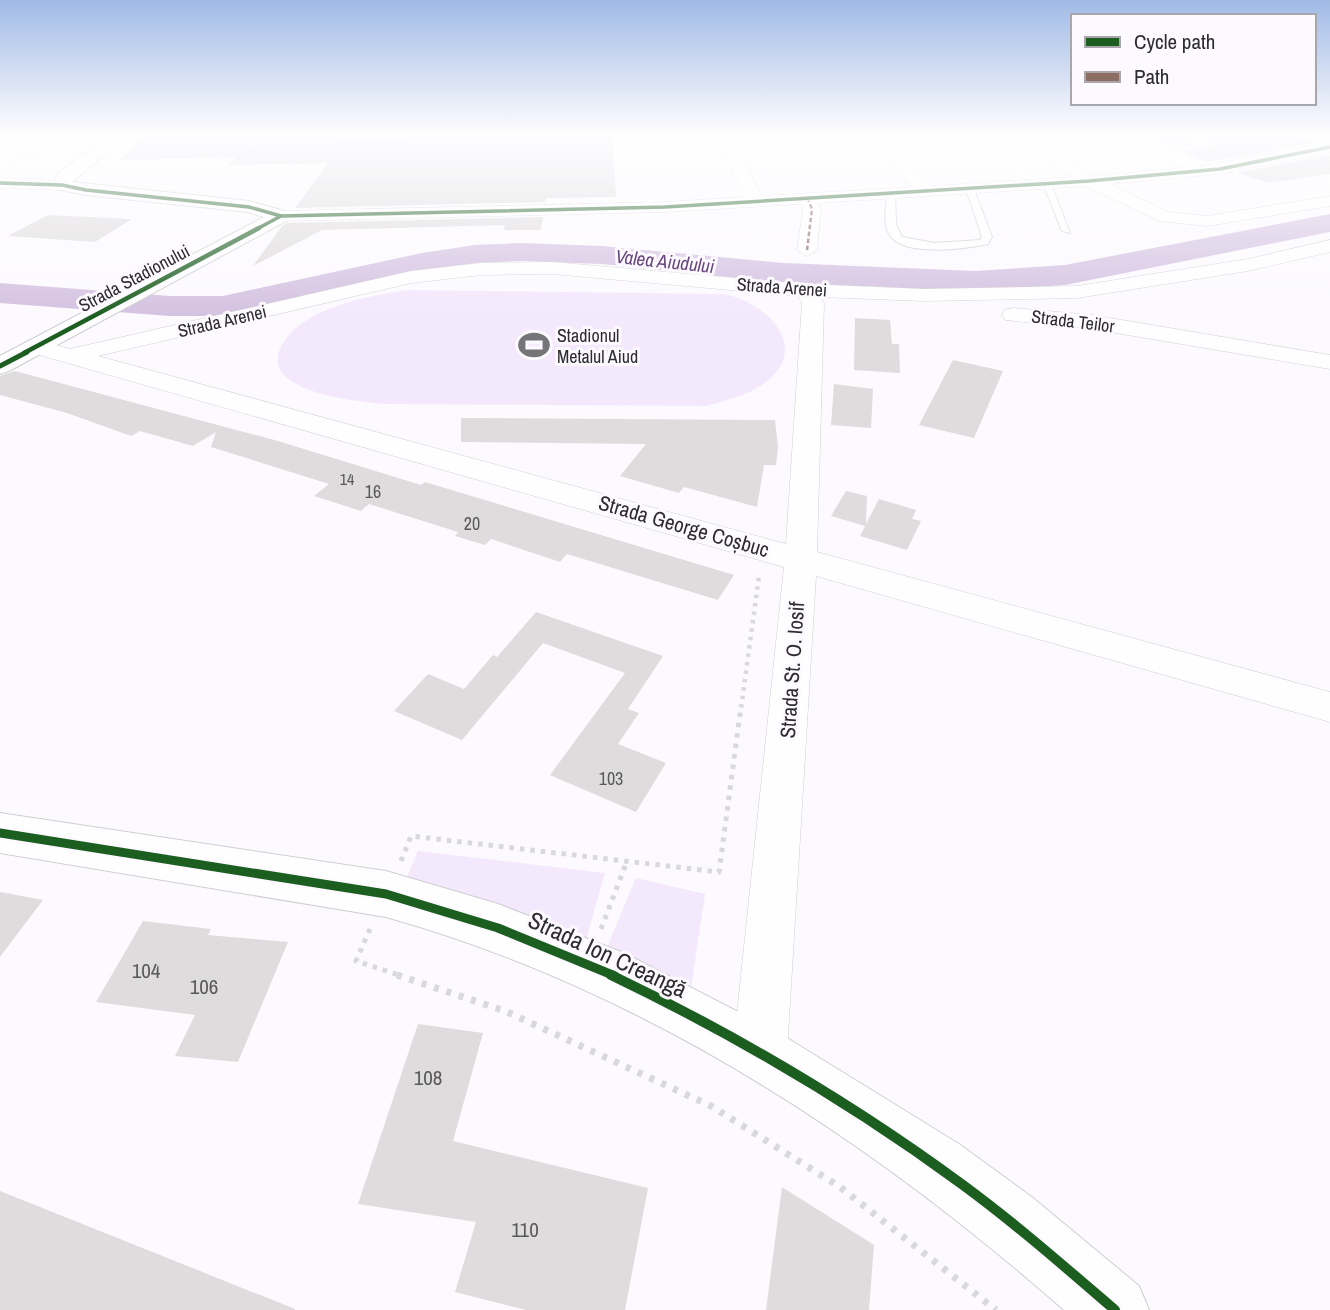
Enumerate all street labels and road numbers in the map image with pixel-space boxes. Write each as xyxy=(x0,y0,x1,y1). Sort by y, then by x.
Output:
street label: Strada Stadionului xyxy=(74,238,194,318)
street label: Strada Arenei xyxy=(736,271,828,303)
street label: Strada Arenei xyxy=(175,299,269,343)
street label: Strada Teilor xyxy=(1030,304,1116,339)
street label: Strada George Coșbuc xyxy=(595,488,773,564)
street label: Strada St. O. Iosif xyxy=(773,600,811,739)
street label: Strada Ion Creangă xyxy=(523,903,693,1005)

